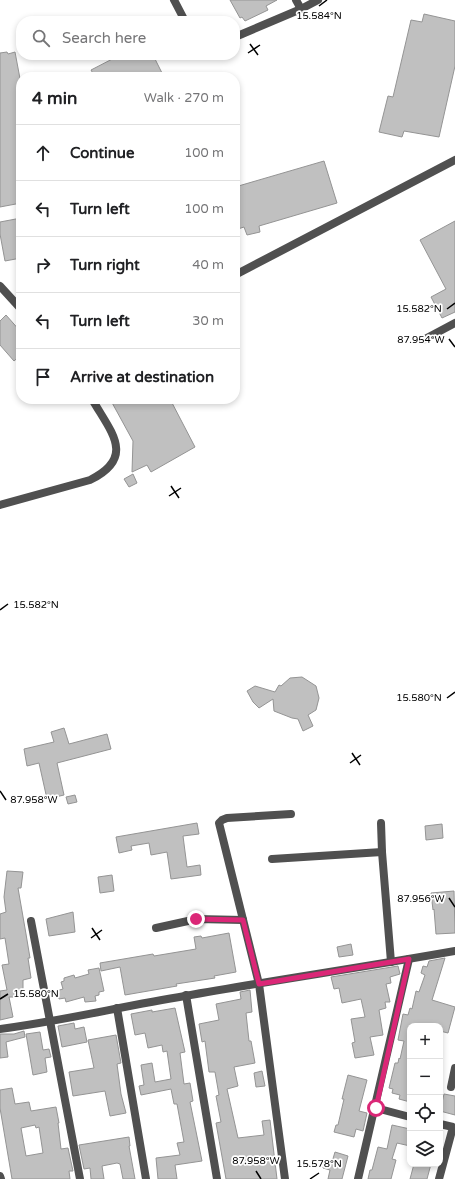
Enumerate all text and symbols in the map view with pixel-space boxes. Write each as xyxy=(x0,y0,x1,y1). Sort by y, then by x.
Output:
text: 15.584°N xyxy=(296,10,342,22)
search box xyxy=(16,16,240,60)
icon: search xyxy=(30,27,52,49)
text: Search here xyxy=(62,29,146,47)
text: 4 min xyxy=(32,88,77,109)
text: Walk · 270 m xyxy=(144,90,224,106)
icon: ahead xyxy=(32,142,54,164)
text: Continue xyxy=(70,144,134,162)
text: 100 m xyxy=(184,145,224,161)
icon: left xyxy=(32,198,54,220)
text: Turn left xyxy=(70,200,130,218)
text: 100 m xyxy=(184,201,224,217)
icon: right xyxy=(32,254,54,276)
text: Turn right xyxy=(70,256,140,274)
text: 40 m xyxy=(192,257,224,273)
text: 15.582°N xyxy=(396,303,442,315)
icon: left xyxy=(32,310,54,332)
text: Turn left xyxy=(70,312,130,330)
text: 30 m xyxy=(192,313,224,329)
text: 87.954°W xyxy=(397,334,445,346)
icon: arrive xyxy=(32,366,54,388)
text: Arrive at destination xyxy=(70,368,214,386)
text: 15.582°N xyxy=(13,599,59,611)
text: 15.580°N xyxy=(396,692,442,704)
text: 87.958°W xyxy=(10,794,58,806)
text: 87.956°W xyxy=(397,893,445,905)
route end xyxy=(187,910,205,928)
text: 15.580°N xyxy=(13,988,59,1000)
map controls xyxy=(407,1023,443,1167)
button: + xyxy=(407,1023,443,1059)
button: − xyxy=(407,1059,443,1095)
button: locate xyxy=(407,1095,443,1131)
route start xyxy=(367,1099,385,1117)
button: layers xyxy=(407,1131,443,1167)
text: 87.958°W xyxy=(232,1155,280,1167)
text: 15.578°N xyxy=(296,1158,342,1170)

